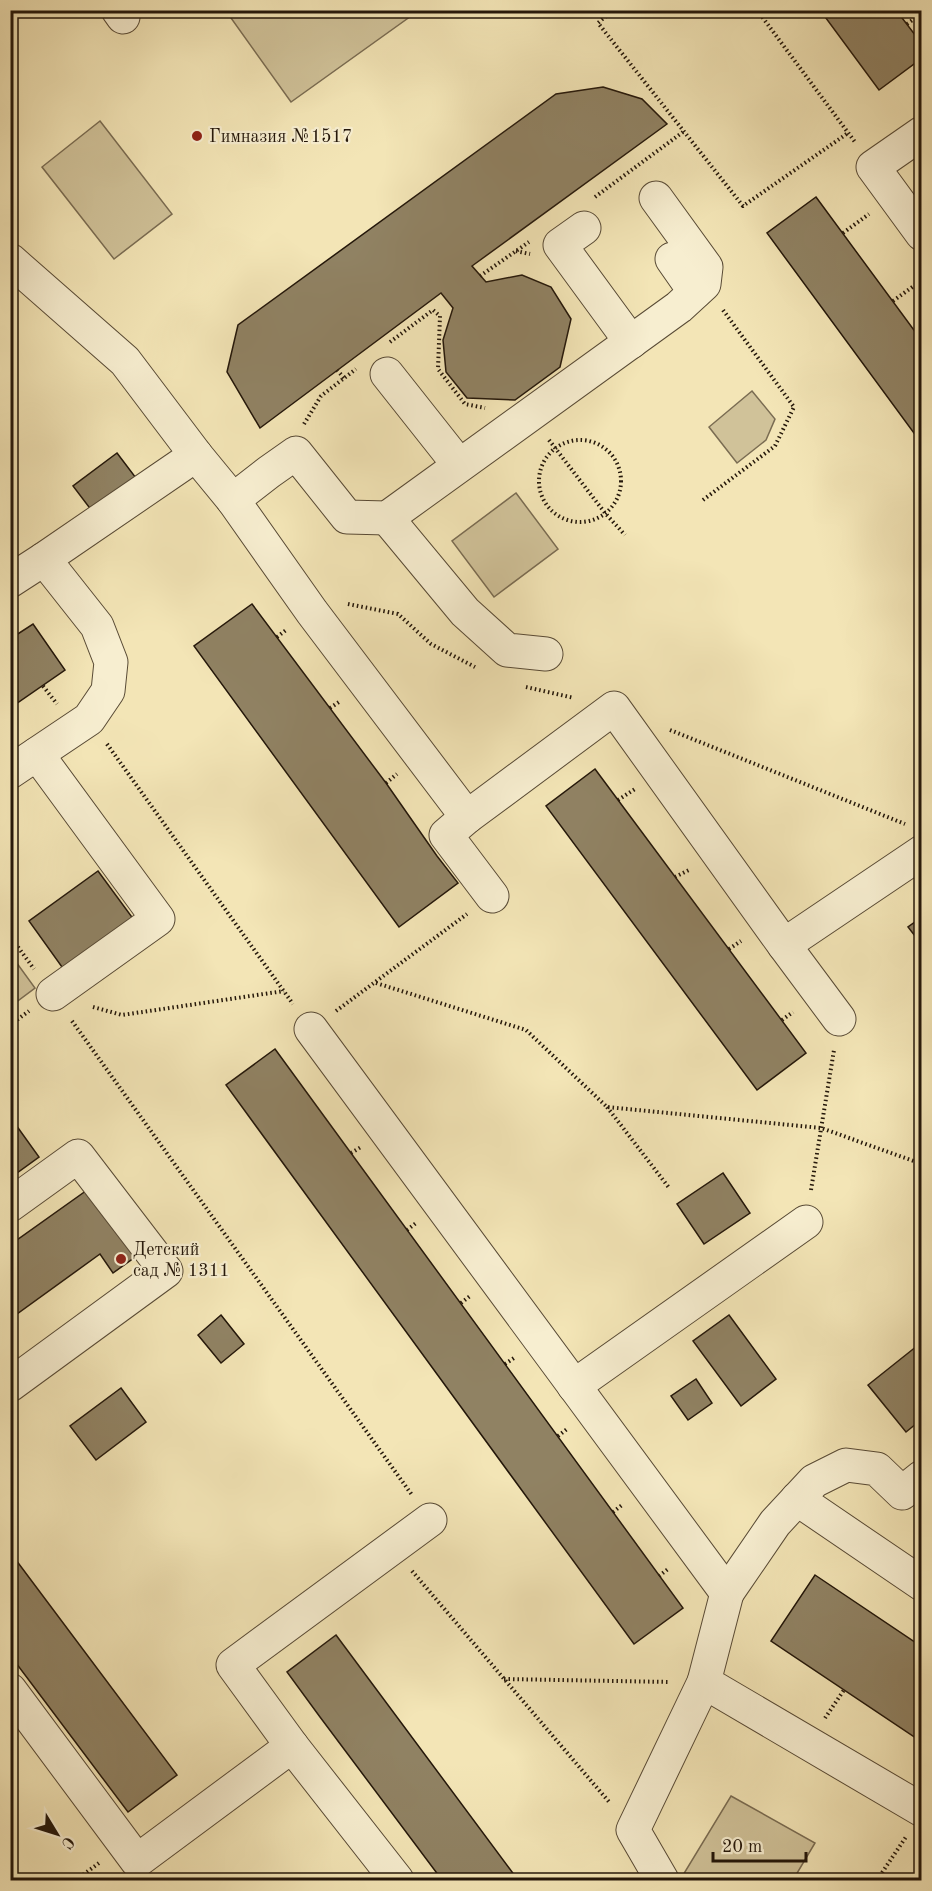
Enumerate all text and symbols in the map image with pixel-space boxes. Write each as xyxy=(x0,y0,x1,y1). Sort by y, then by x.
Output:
place label: Гимназия №1517 xyxy=(209,128,352,146)
marker: Гимназия №1517 xyxy=(190,129,204,143)
place label: Детский сад № 1311 xyxy=(133,1241,230,1280)
marker: Детский сад № 1311 xyxy=(114,1252,128,1266)
north arrow xyxy=(27,1804,87,1864)
scale bar xyxy=(713,1825,806,1863)
text: С xyxy=(58,1833,77,1851)
text: 20 m xyxy=(722,1838,762,1856)

